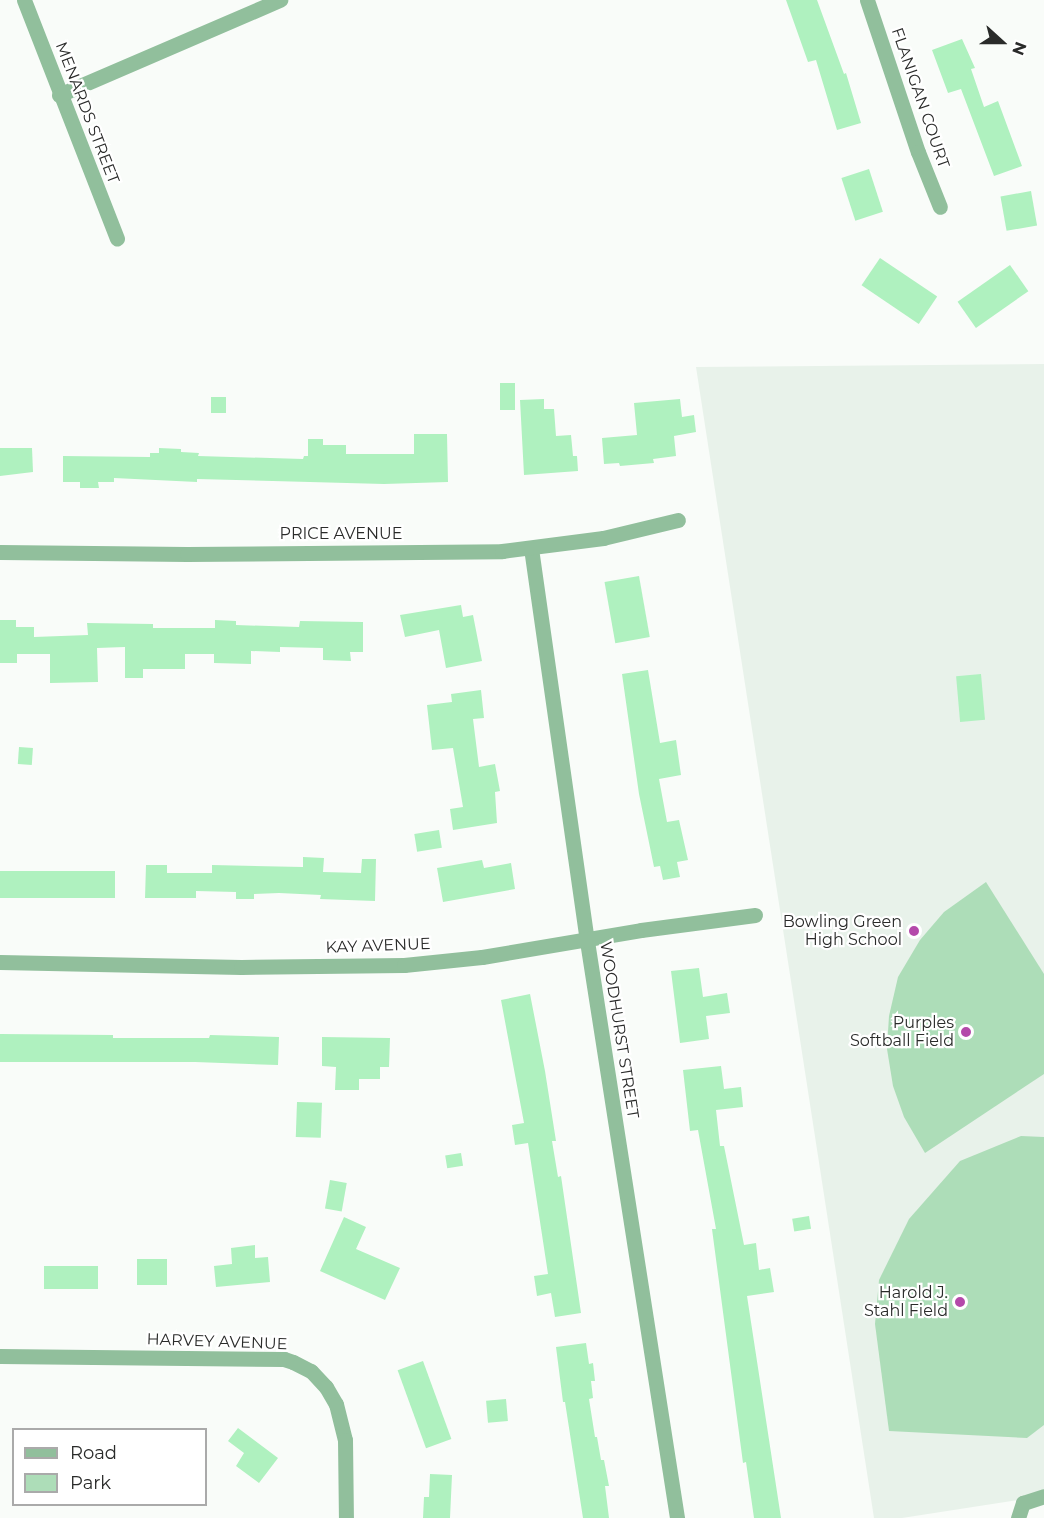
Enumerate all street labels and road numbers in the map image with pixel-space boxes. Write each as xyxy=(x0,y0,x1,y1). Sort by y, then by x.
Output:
street label: FLANIGAN COURT xyxy=(887,25,953,171)
street label: MENARDS STREET xyxy=(51,39,123,187)
street label: PRICE AVENUE xyxy=(280,524,402,544)
street label: KAY AVENUE xyxy=(325,935,431,957)
street label: WOODHURST STREET xyxy=(596,940,642,1120)
street label: HARVEY AVENUE xyxy=(146,1330,288,1354)

